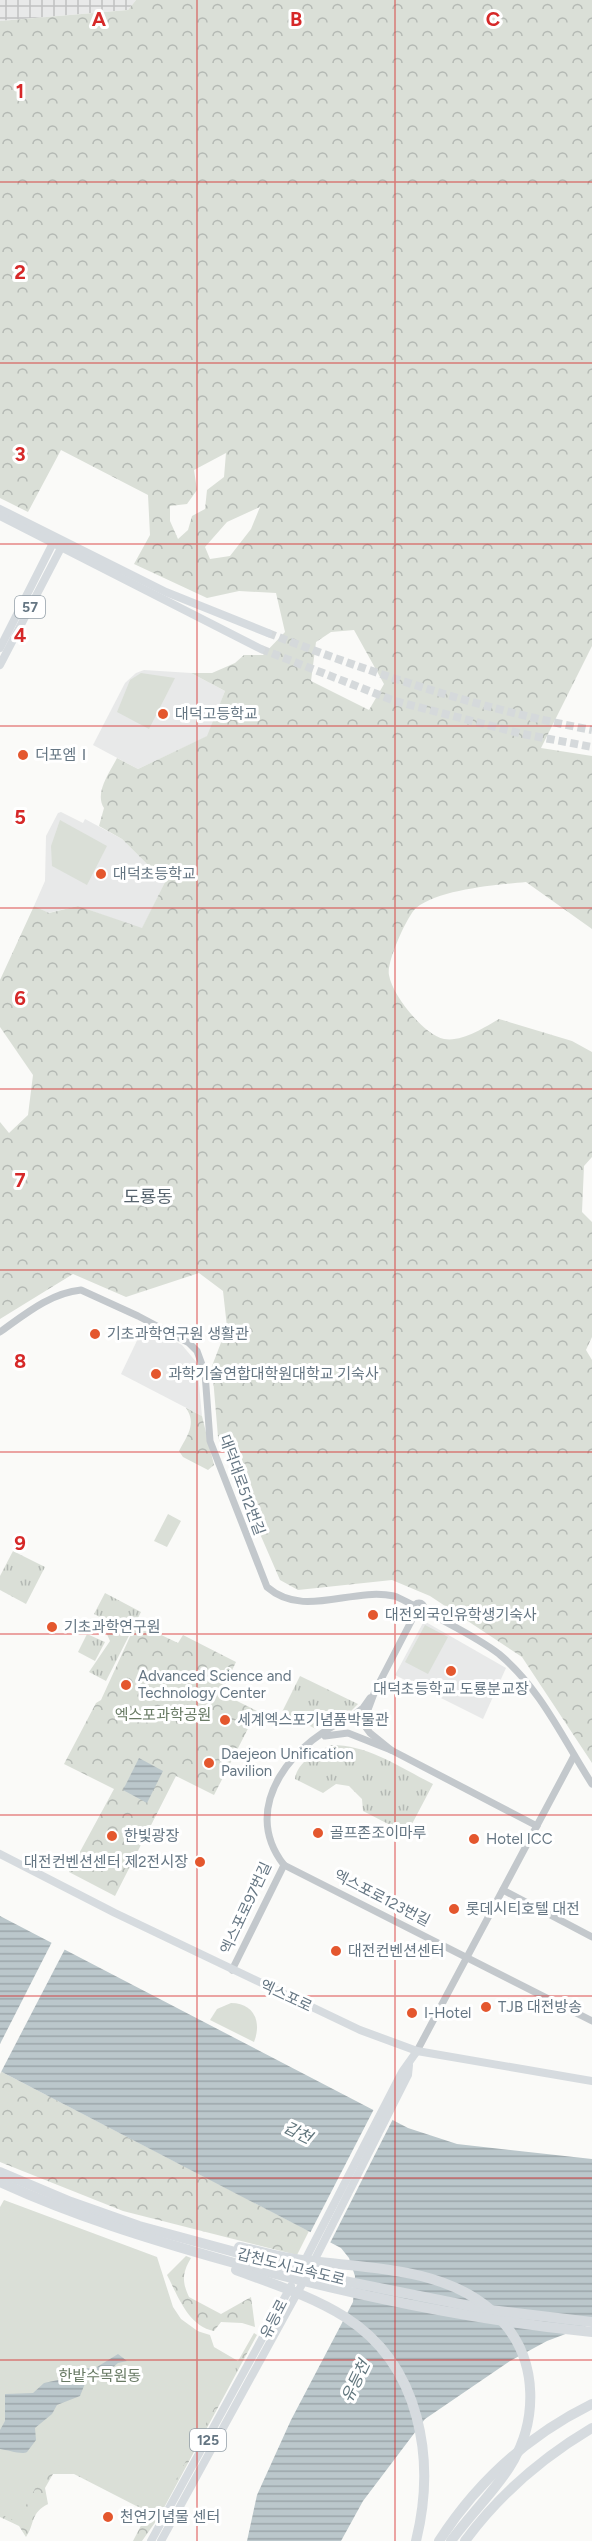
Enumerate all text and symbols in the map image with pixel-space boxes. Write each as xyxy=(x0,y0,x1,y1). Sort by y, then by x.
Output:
text: A xyxy=(92,7,107,31)
text: B xyxy=(290,7,302,31)
text: C xyxy=(486,7,500,31)
text: 1 xyxy=(16,79,24,103)
text: 2 xyxy=(14,260,26,284)
text: 3 xyxy=(14,442,26,466)
road number: 57 xyxy=(15,596,45,618)
text: 4 xyxy=(14,623,27,647)
place label: 대덕고등학교 xyxy=(175,705,258,723)
marker: 대덕고등학교 xyxy=(156,707,170,721)
place label: 더포엠Ⅰ xyxy=(35,746,91,764)
marker: 더포엠Ⅰ xyxy=(16,748,30,762)
text: 5 xyxy=(14,805,26,829)
place label: 대덕초등학교 xyxy=(113,865,196,883)
marker: 대덕초등학교 xyxy=(94,867,108,881)
text: 6 xyxy=(14,986,26,1010)
text: 7 xyxy=(14,1168,26,1192)
district label: 도룡동 xyxy=(123,1186,173,1208)
place label: 기초과학연구원 생활관 xyxy=(107,1325,249,1343)
marker: 기초과학연구원 생활관 xyxy=(88,1327,102,1341)
text: 8 xyxy=(14,1349,26,1373)
place label: 과학기술연합대학원대학교 기숙사 xyxy=(168,1365,379,1383)
marker: 과학기술연합대학원대학교 기숙사 xyxy=(149,1367,163,1381)
street label: 대덕대로512번길 xyxy=(215,1432,269,1538)
text: 9 xyxy=(14,1531,26,1555)
place label: 대전외국인유학생기숙사 xyxy=(385,1606,537,1624)
marker: 대전외국인유학생기숙사 xyxy=(366,1608,380,1622)
place label: 기초과학연구원 xyxy=(64,1618,161,1636)
marker: 기초과학연구원 xyxy=(45,1620,59,1634)
marker: 대덕초등학교 도룡분교장 xyxy=(444,1664,458,1678)
place label: Advanced Science and Technology Center xyxy=(138,1667,291,1702)
marker: Advanced Science and Technology Center xyxy=(119,1678,133,1692)
place label: 대덕초등학교 도룡분교장 xyxy=(373,1680,529,1698)
park label: 엑스포과학공원 xyxy=(115,1706,211,1724)
place label: 세계엑스포기념품박물관 xyxy=(237,1711,389,1729)
marker: 세계엑스포기념품박물관 xyxy=(218,1713,232,1727)
place label: Daejeon Unification Pavilion xyxy=(221,1745,354,1780)
marker: Daejeon Unification Pavilion xyxy=(202,1756,216,1770)
place label: 골프존조이마루 xyxy=(330,1824,427,1842)
marker: 골프존조이마루 xyxy=(311,1826,325,1840)
place label: 한빛광장 xyxy=(124,1827,179,1845)
marker: 한빛광장 xyxy=(105,1829,119,1843)
place label: Hotel ICC xyxy=(486,1830,553,1848)
marker: Hotel ICC xyxy=(467,1832,481,1846)
place label: 대전컨벤션센터 제2전시장 xyxy=(24,1853,188,1871)
marker: 대전컨벤션센터 제2전시장 xyxy=(193,1855,207,1869)
street label: 엑스포로97번길 xyxy=(217,1859,275,1957)
street label: 엑스포로123번길 xyxy=(331,1866,433,1930)
place label: 롯데시티호텔 대전 xyxy=(466,1900,580,1918)
marker: 롯데시티호텔 대전 xyxy=(447,1902,461,1916)
place label: 대전컨벤션센터 xyxy=(348,1942,445,1960)
marker: 대전컨벤션센터 xyxy=(329,1944,343,1958)
street label: 엑스포로 xyxy=(257,1976,315,2016)
place label: TJB 대전방송 xyxy=(498,1998,582,2016)
marker: TJB 대전방송 xyxy=(479,2000,493,2014)
place label: I-Hotel xyxy=(424,2004,471,2022)
marker: I-Hotel xyxy=(405,2006,419,2020)
water label: 갑천 xyxy=(280,2117,317,2148)
street label: 갑천도시고속도로 xyxy=(235,2245,347,2289)
street label: 유등로 xyxy=(257,2296,291,2342)
water label: 유등천 xyxy=(337,2355,375,2405)
park label: 한밭수목원동 xyxy=(59,2367,141,2385)
road number: 125 xyxy=(190,2429,226,2451)
place label: 천연기념물 센터 xyxy=(120,2508,220,2526)
marker: 천연기념물 센터 xyxy=(101,2510,115,2524)

